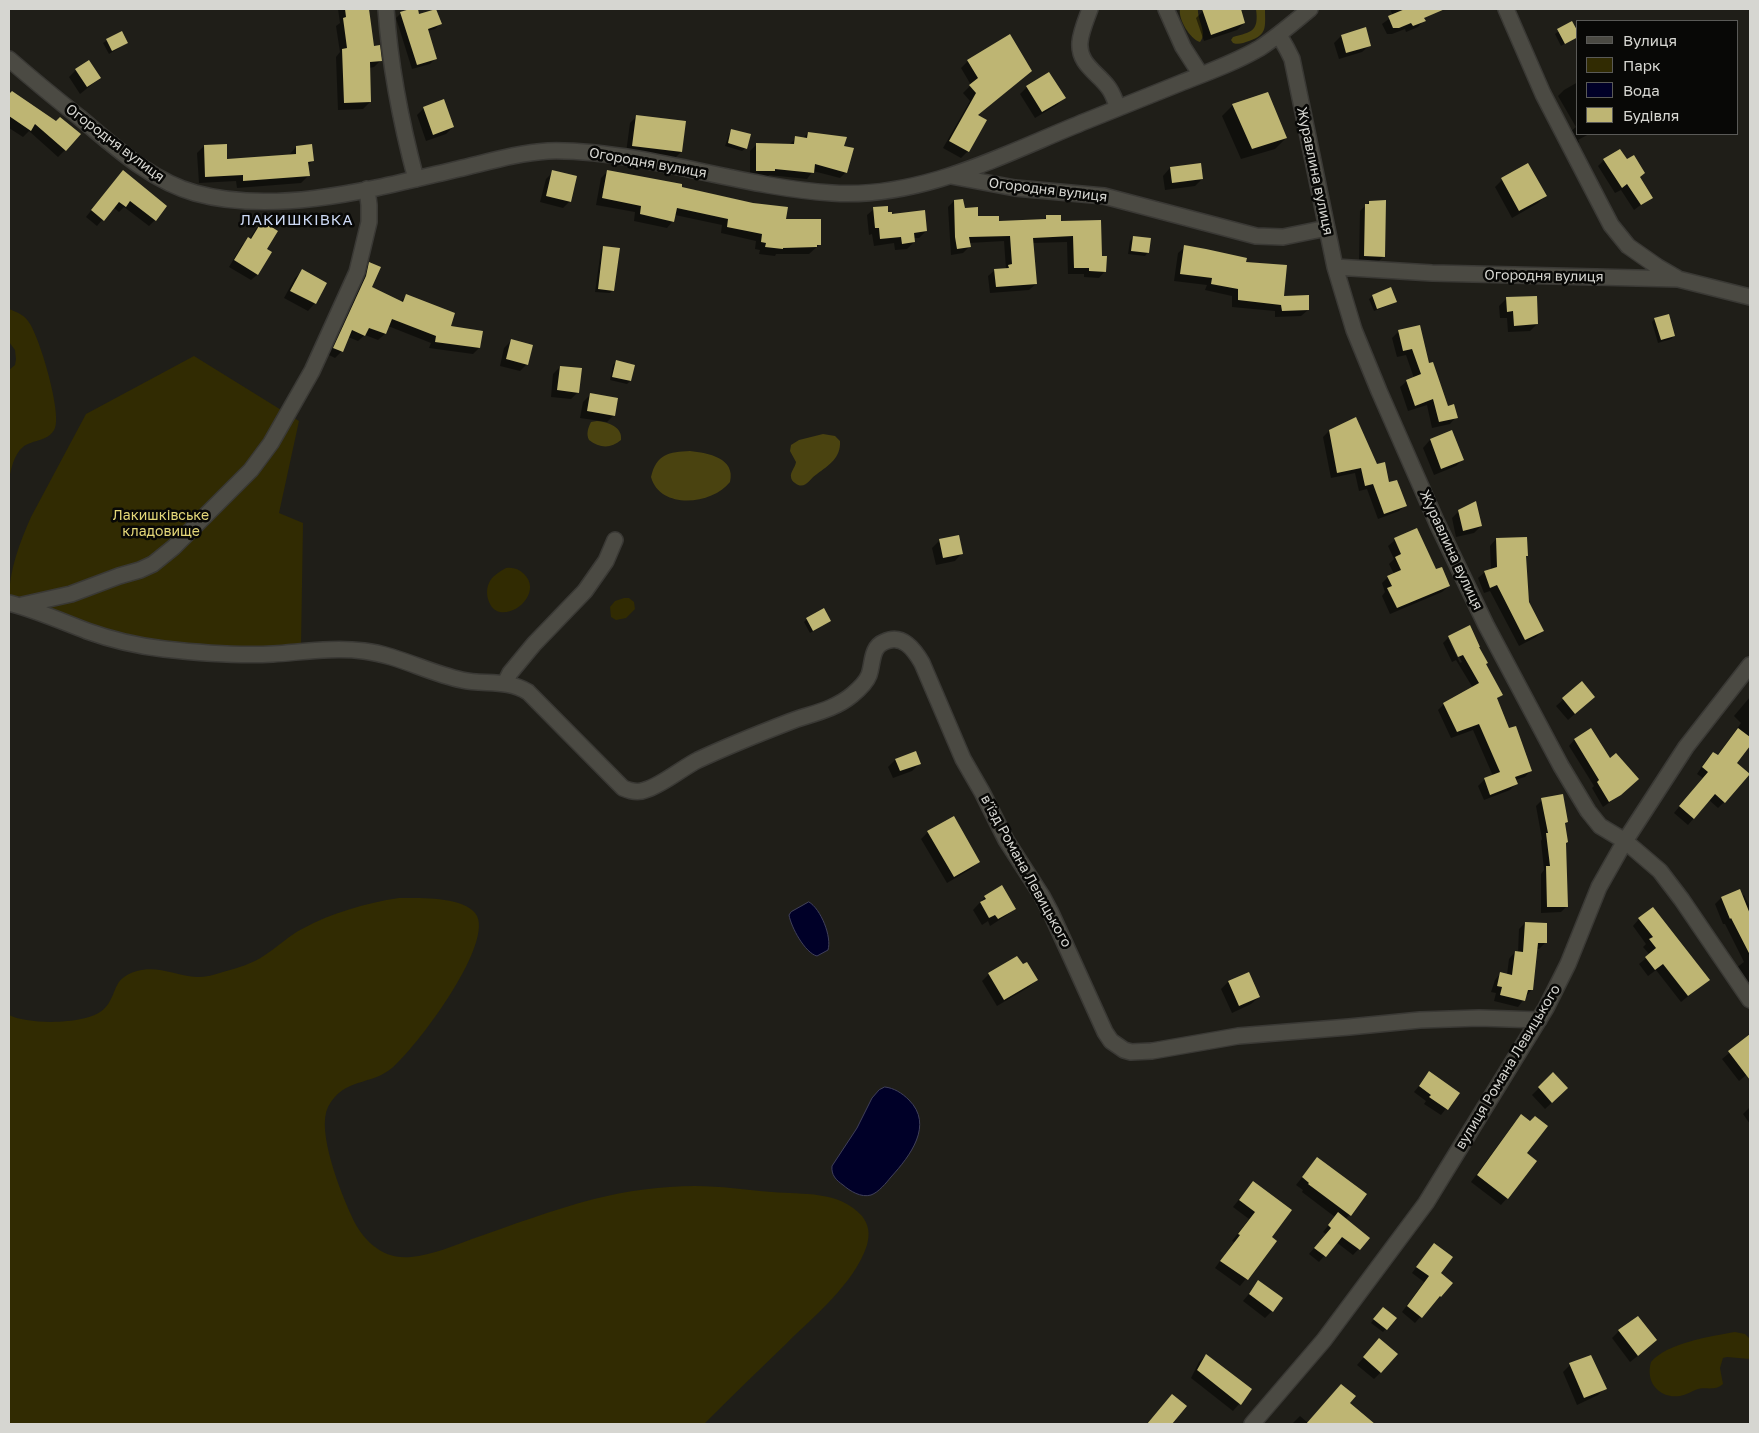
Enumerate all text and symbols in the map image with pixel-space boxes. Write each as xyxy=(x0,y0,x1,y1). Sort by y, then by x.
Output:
legend xyxy=(1576,20,1739,135)
text: Вулиця xyxy=(1623,31,1677,49)
text: Парк xyxy=(1623,56,1661,74)
text: Вода xyxy=(1623,81,1660,99)
street label: Огородня вулиця xyxy=(62,100,168,186)
street label: Журавлина вулиця xyxy=(1293,105,1337,237)
text: Будівля xyxy=(1623,106,1679,124)
street label: Огородня вулиця xyxy=(588,144,708,182)
street label: Огородня вулиця xyxy=(988,174,1108,206)
district label: ЛАКИШКІВКА xyxy=(239,211,355,229)
street label: Огородня вулиця xyxy=(1484,267,1604,285)
street label: Журавлина вулиця xyxy=(1416,487,1486,613)
park label: Лакишківське кладовище xyxy=(113,508,209,540)
street label: в’їзд Романа Левицького xyxy=(977,792,1075,950)
street label: вулиця Романа Левицького xyxy=(1452,982,1564,1152)

